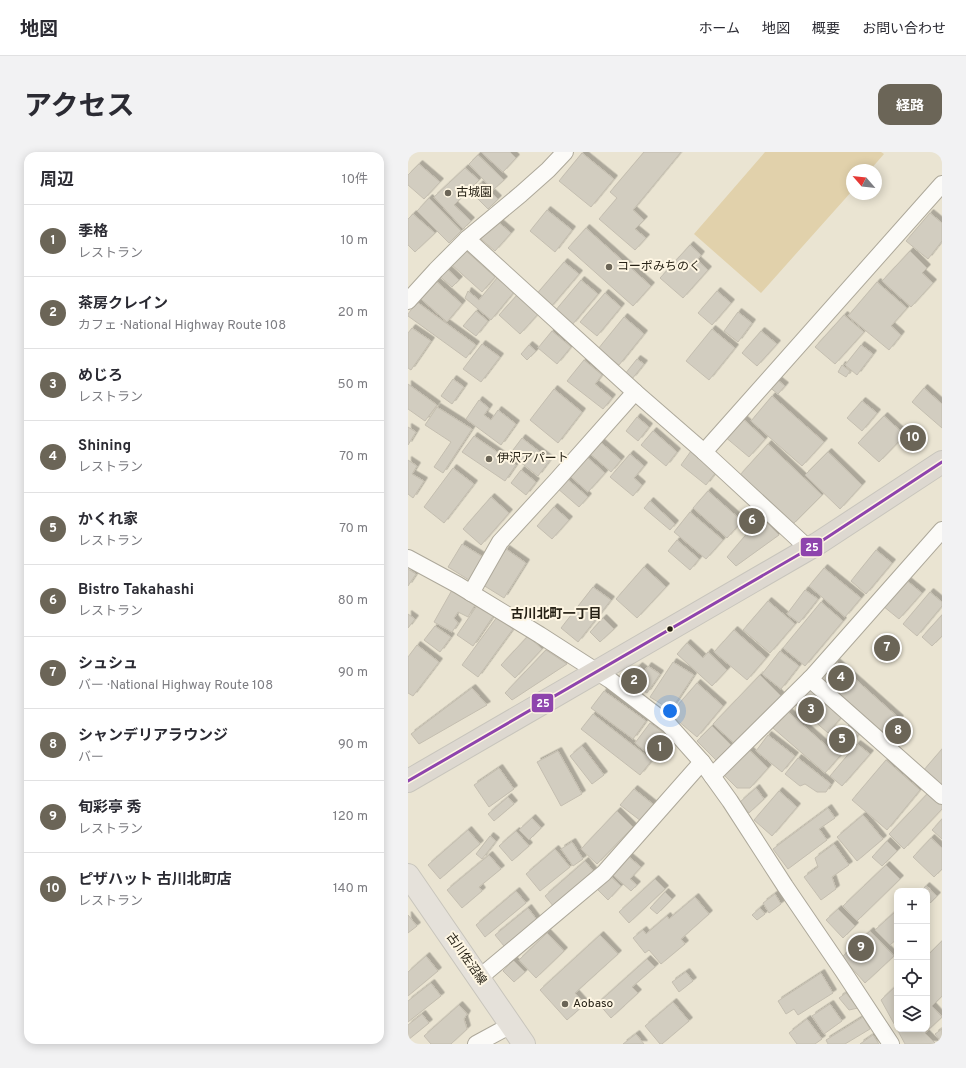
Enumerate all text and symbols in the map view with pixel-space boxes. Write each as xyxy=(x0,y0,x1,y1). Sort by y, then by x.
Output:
text: 地図 xyxy=(20,18,58,42)
text: ホーム xyxy=(698,21,740,38)
text: 地図 xyxy=(762,21,790,38)
text: 概要 xyxy=(812,21,840,38)
text: お問い合わせ xyxy=(862,21,946,38)
button: 経路 xyxy=(878,84,942,125)
text: アクセス xyxy=(24,90,135,126)
north arrow xyxy=(846,164,882,200)
text: 周辺 xyxy=(40,170,74,192)
text: 10件 xyxy=(342,172,368,188)
place label: 古城園 xyxy=(456,185,492,201)
marker: 古城園 xyxy=(443,188,453,198)
text: 季格 xyxy=(78,223,108,242)
text: 1 xyxy=(50,233,56,249)
text: 10 m xyxy=(341,233,368,249)
text: レストラン xyxy=(78,246,143,262)
place label: コーポみちのく xyxy=(617,259,701,275)
marker: コーポみちのく xyxy=(604,262,614,272)
text: 茶房クレイン xyxy=(78,295,168,314)
text: 2 xyxy=(49,305,57,321)
text: 20 m xyxy=(338,305,368,321)
text: カフェ · National Highway Route 108 xyxy=(78,318,286,334)
text: めじろ xyxy=(78,367,123,386)
text: 3 xyxy=(49,377,57,393)
text: 50 m xyxy=(338,377,368,393)
text: レストラン xyxy=(78,390,143,406)
pin: 10 xyxy=(900,423,926,453)
text: Shining xyxy=(78,437,131,456)
text: 4 xyxy=(49,449,57,465)
text: 70 m xyxy=(339,449,368,465)
place label: 伊沢アパート xyxy=(497,451,569,467)
marker: 伊沢アパート xyxy=(484,454,494,464)
text: レストラン xyxy=(78,460,143,476)
pin: 6 xyxy=(739,506,765,536)
text: かくれ家 xyxy=(78,511,138,530)
text: 5 xyxy=(49,521,57,537)
text: 70 m xyxy=(339,521,368,537)
text: レストラン xyxy=(78,534,143,550)
line badge: 25 xyxy=(800,537,823,557)
text: 25 xyxy=(805,541,819,555)
text: Bistro Takahashi xyxy=(78,581,194,600)
text: 6 xyxy=(49,593,57,609)
text: 80 m xyxy=(338,593,368,609)
text: レストラン xyxy=(78,604,143,620)
district label: 古川北町一丁目 xyxy=(510,606,602,623)
unlabelled marker xyxy=(665,624,675,634)
pin: 7 xyxy=(874,633,900,663)
text: シュシュ xyxy=(78,655,138,674)
pin: 4 xyxy=(828,663,854,693)
text: 7 xyxy=(50,665,56,681)
text: 90 m xyxy=(338,665,368,681)
pin: 2 xyxy=(621,666,647,696)
text: バー · National Highway Route 108 xyxy=(78,678,273,694)
line badge: 25 xyxy=(531,693,554,713)
pin: 3 xyxy=(798,695,824,725)
text: 25 xyxy=(536,697,550,711)
your location xyxy=(660,701,680,721)
pin: 8 xyxy=(885,716,911,746)
pin: 5 xyxy=(829,725,855,755)
text: シャンデリアラウンジ xyxy=(78,727,228,746)
pin: 1 xyxy=(647,733,673,763)
text: 8 xyxy=(49,737,57,753)
text: 90 m xyxy=(338,737,368,753)
text: バー xyxy=(78,750,104,766)
text: 旬彩亭 秀 xyxy=(78,799,142,818)
text: 9 xyxy=(49,809,57,825)
text: 120 m xyxy=(333,809,368,825)
text: レストラン xyxy=(78,822,143,838)
text: ピザハット 古川北町店 xyxy=(78,871,232,890)
text: 10 xyxy=(46,881,60,897)
text: 140 m xyxy=(333,881,368,897)
map controls xyxy=(894,888,930,1032)
button: + xyxy=(894,888,930,924)
text: レストラン xyxy=(78,894,143,910)
button: − xyxy=(894,924,930,960)
street label: 古川佐沼線 xyxy=(442,930,490,988)
pin: 9 xyxy=(848,933,874,963)
button: locate xyxy=(894,960,930,996)
place label: Aobaso xyxy=(573,996,613,1012)
button: layers xyxy=(894,996,930,1032)
marker: Aobaso xyxy=(560,999,570,1009)

